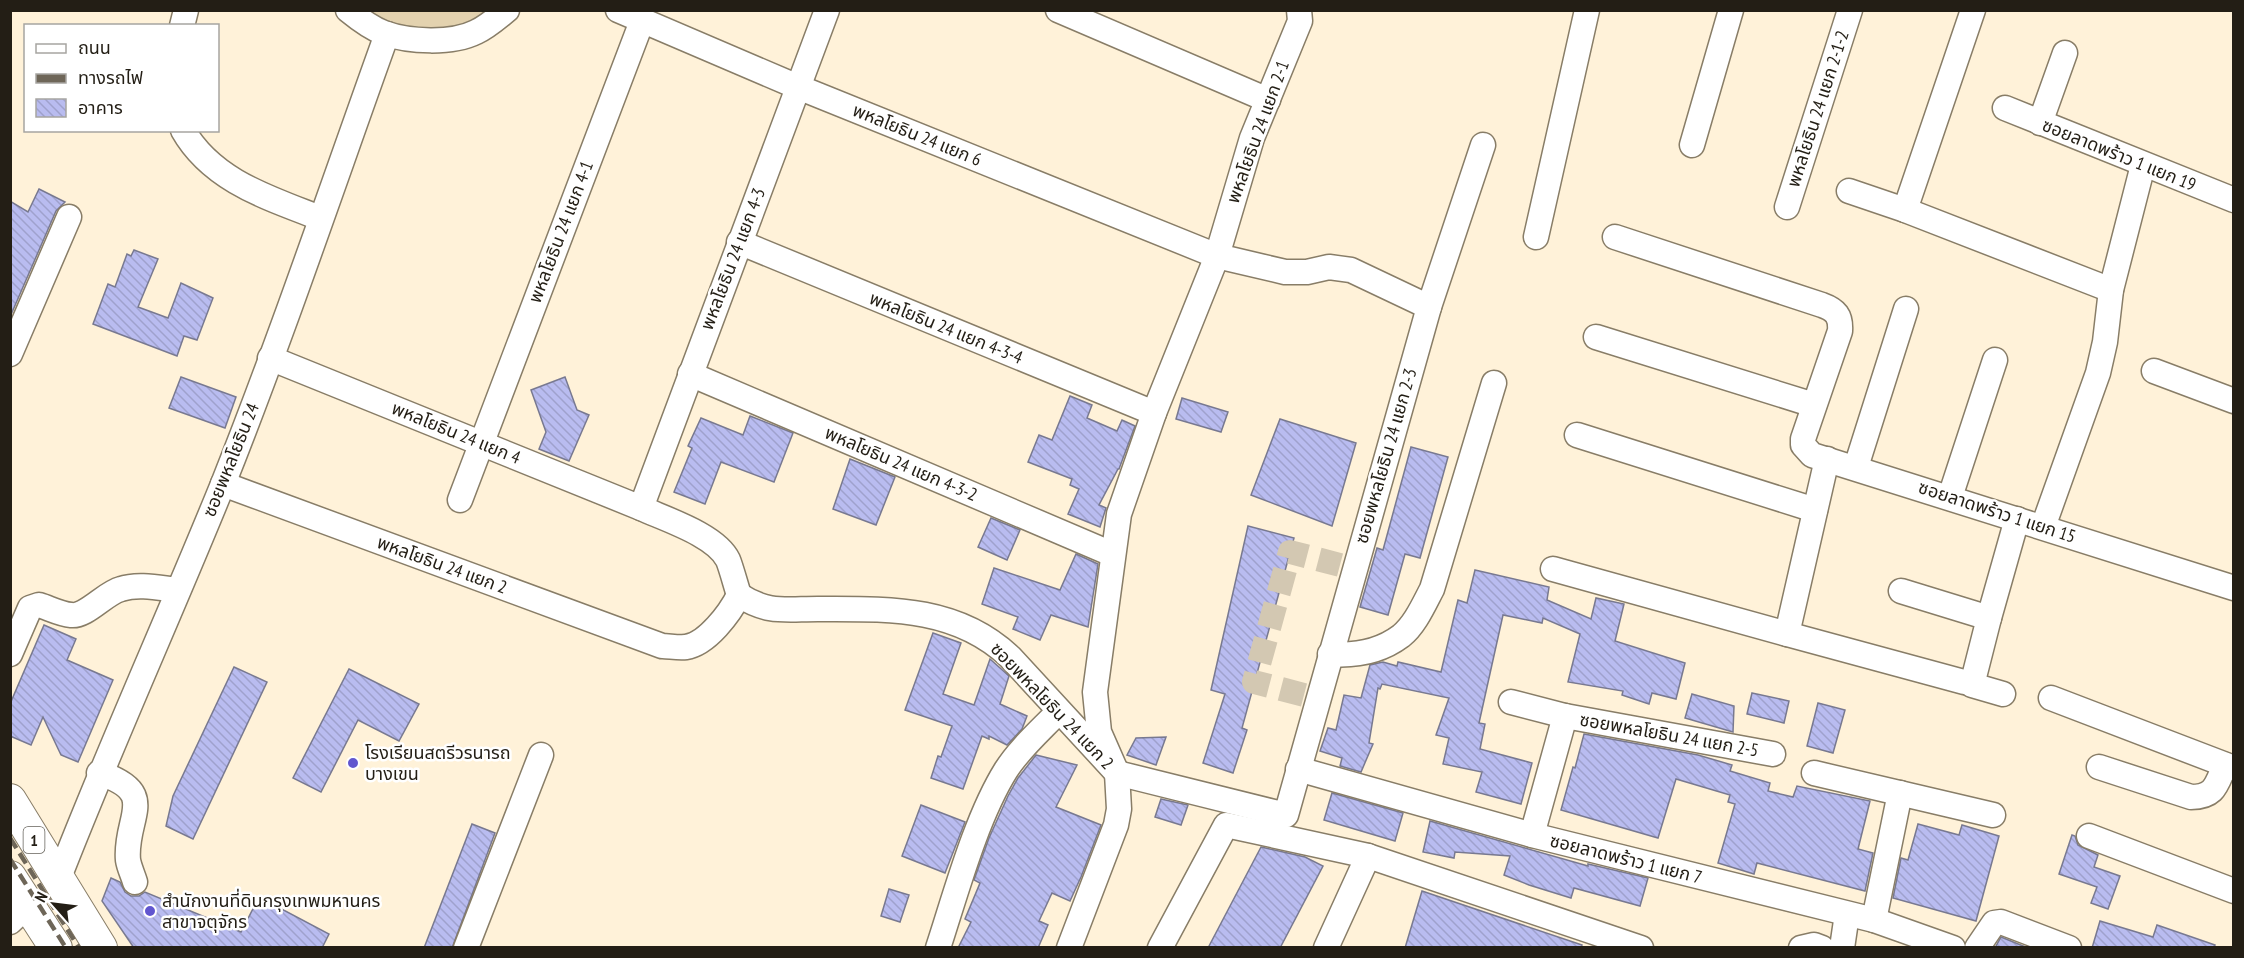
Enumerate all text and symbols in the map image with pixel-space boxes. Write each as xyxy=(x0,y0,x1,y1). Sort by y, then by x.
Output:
legend xyxy=(24,24,219,132)
street label: พหลโยธิน 24 แยก 2-1-2 xyxy=(1781,28,1854,190)
text: ถนน xyxy=(78,36,111,59)
street label: พหลโยธิน 24 แยก 2-1 xyxy=(1221,57,1294,206)
text: ทางรถไฟ xyxy=(78,66,143,89)
text: อาคาร xyxy=(78,96,123,119)
street label: พหลโยธิน 24 แยก 6 xyxy=(849,98,985,171)
street label: ซอยลาดพร้าว 1 แยก 19 xyxy=(2039,113,2200,196)
street label: พหลโยธิน 24 แยก 4-1 xyxy=(523,158,598,306)
street label: พหลโยธิน 24 แยก 4-3 xyxy=(695,185,770,333)
street label: พหลโยธิน 24 แยก 4-3-4 xyxy=(866,286,1026,369)
street label: ซอยพหลโยธิน 24 แยก 2-3 xyxy=(1349,366,1422,546)
street label: พหลโยธิน 24 แยก 4 xyxy=(388,396,524,469)
street label: ซอยพหลโยธิน 24 xyxy=(197,399,264,520)
street label: พหลโยธิน 24 แยก 4-3-2 xyxy=(821,421,981,506)
street label: ซอยลาดพร้าว 1 แยก 15 xyxy=(1916,475,2079,548)
street label: พหลโยธิน 24 แยก 2 xyxy=(374,530,510,599)
street label: ซอยพหลโยธิน 24 แยก 2 xyxy=(986,637,1119,774)
street label: ซอยพหลโยธิน 24 แยก 2-5 xyxy=(1578,707,1760,762)
place label: โรงเรียนสตรีวรนารถ บางเขน xyxy=(365,741,511,785)
marker: โรงเรียนสตรีวรนารถ บางเขน xyxy=(346,756,360,770)
road number: 1 xyxy=(24,827,44,853)
street label: ซอยลาดพร้าว 1 แยก 7 xyxy=(1548,828,1705,889)
north arrow xyxy=(24,874,84,934)
text: N xyxy=(30,888,52,905)
place label: สำนักงานที่ดินกรุงเทพมหานคร สาขาจตุจักร xyxy=(162,888,381,933)
marker: สำนักงานที่ดินกรุงเทพมหานคร สาขาจตุจักร xyxy=(143,904,157,918)

